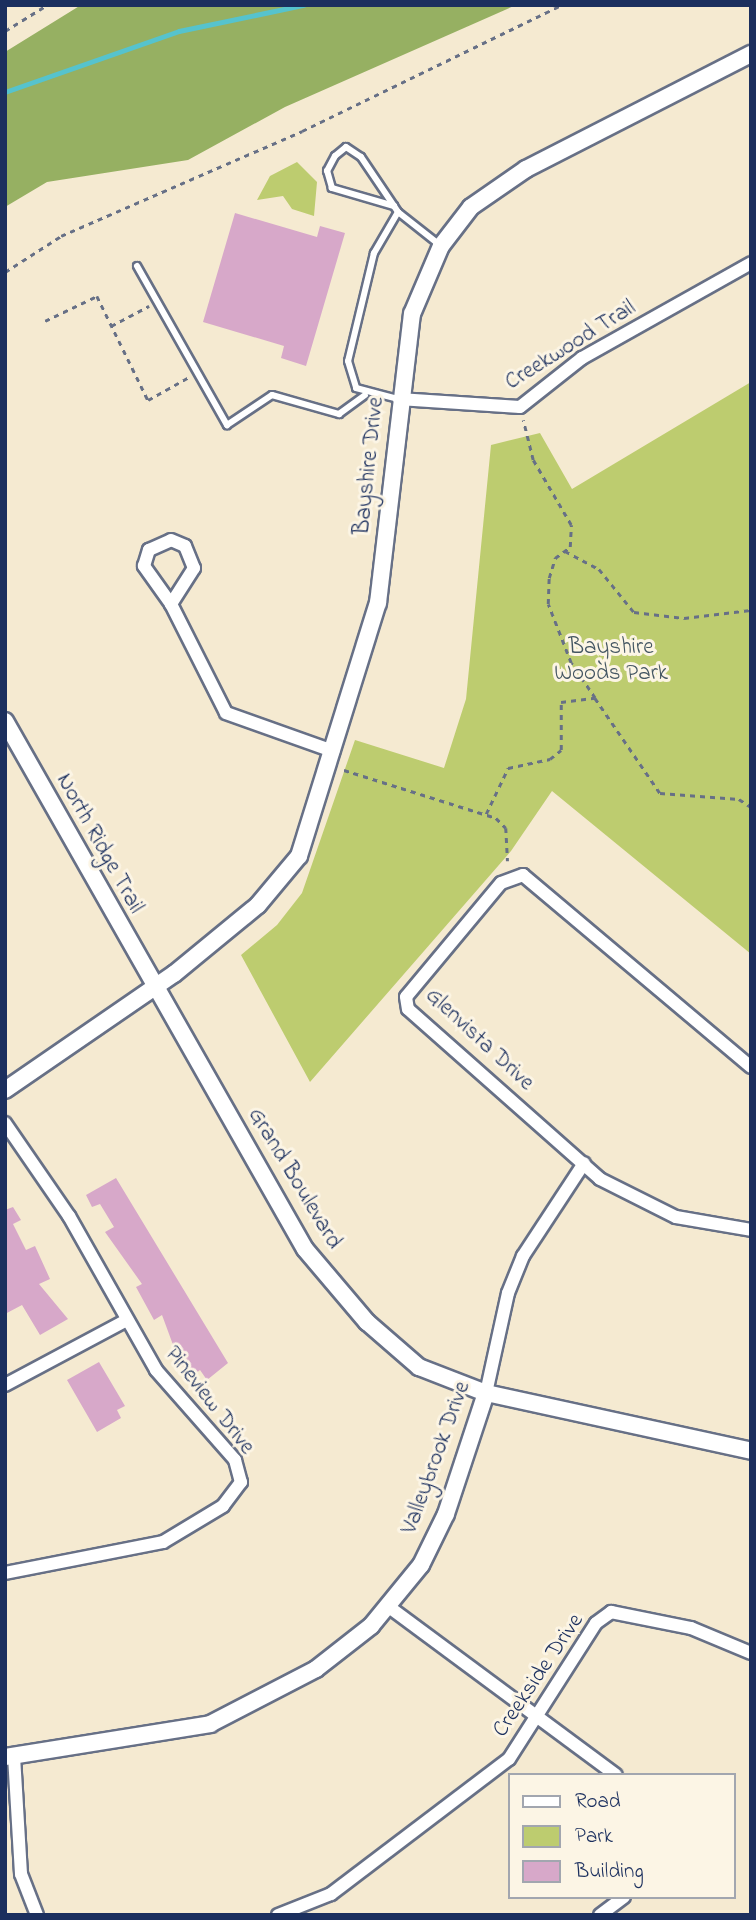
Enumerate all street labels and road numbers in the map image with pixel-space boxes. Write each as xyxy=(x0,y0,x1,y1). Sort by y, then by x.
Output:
street label: Creekwood Trail xyxy=(501,295,641,397)
street label: Bayshire Drive xyxy=(349,396,391,536)
street label: North Ridge Trail xyxy=(49,769,149,919)
street label: Glenvista Drive xyxy=(419,983,539,1097)
street label: Grand Boulevard xyxy=(241,1103,347,1255)
street label: Pineview Drive xyxy=(158,1341,260,1461)
street label: Valleybrook Drive xyxy=(397,1378,477,1538)
street label: Creekside Drive xyxy=(487,1609,591,1743)

